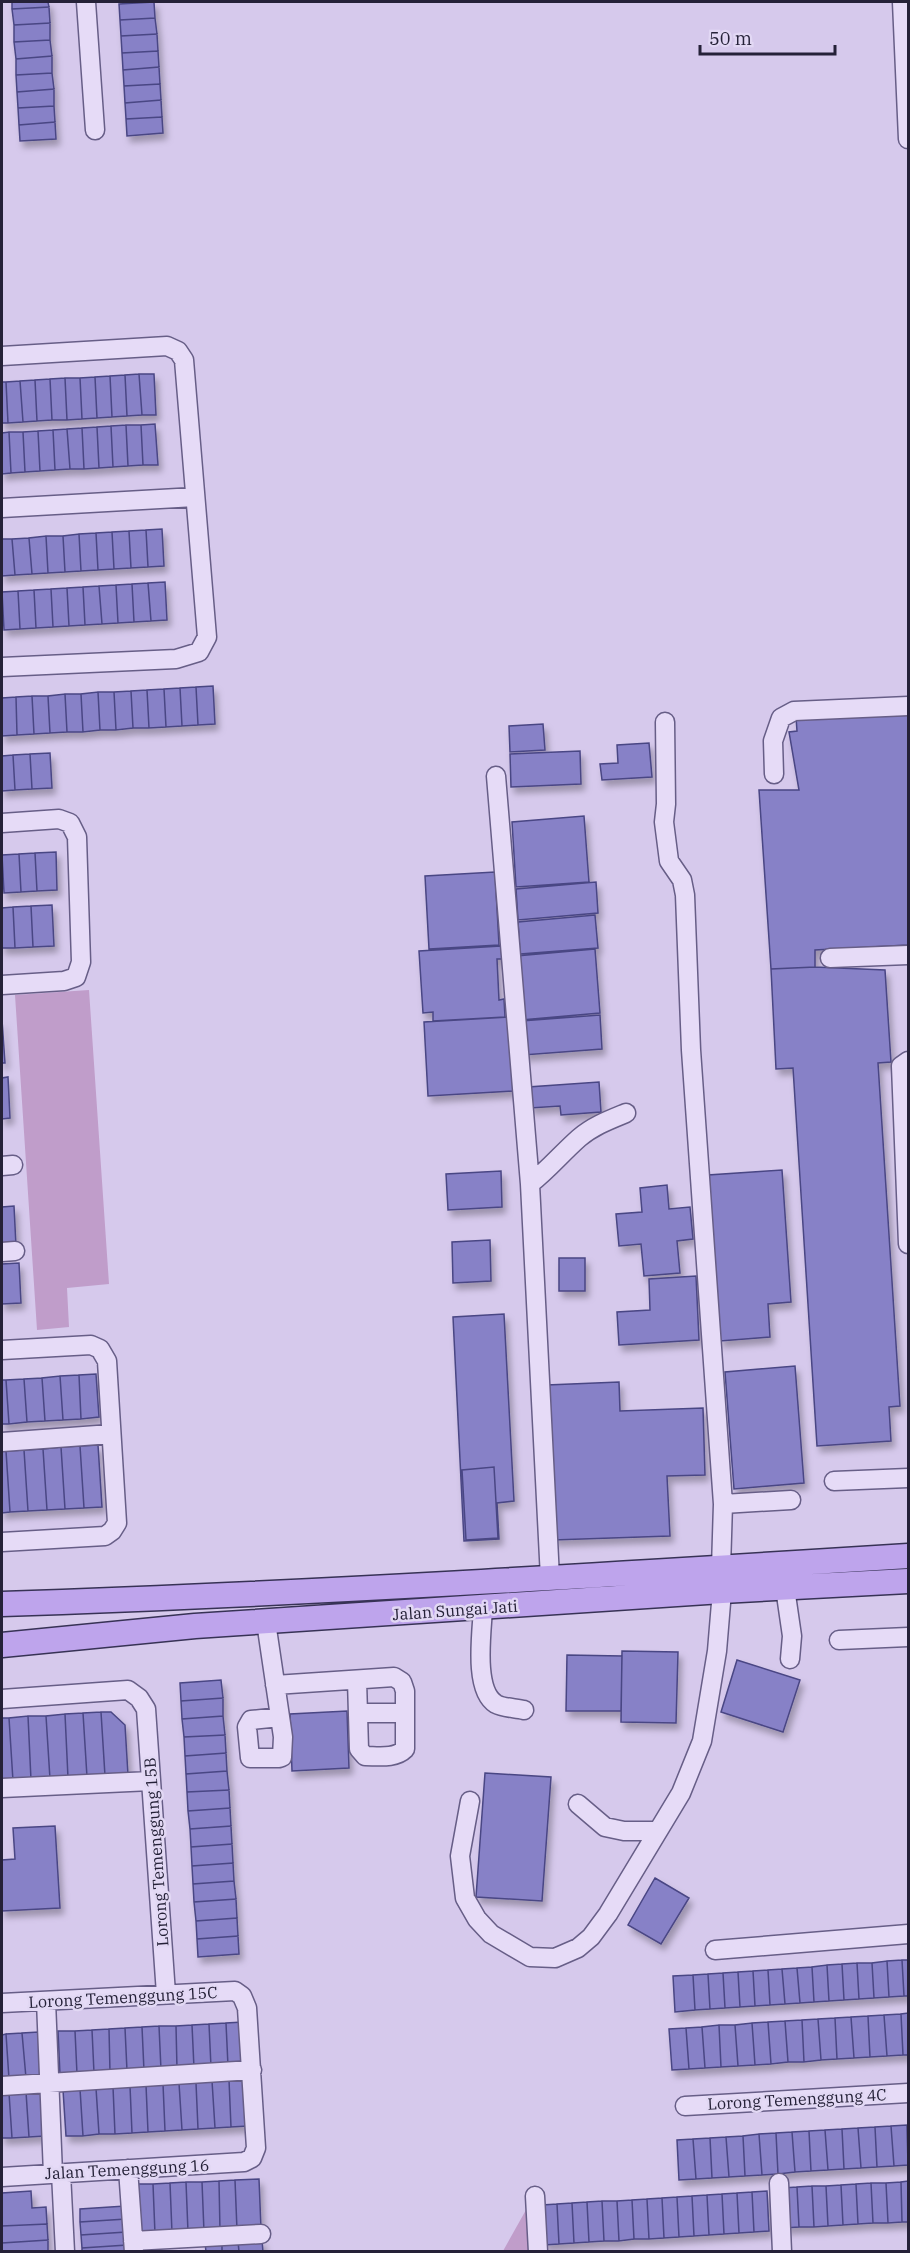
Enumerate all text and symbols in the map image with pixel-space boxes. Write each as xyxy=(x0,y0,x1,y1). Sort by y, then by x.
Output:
scale bar xyxy=(700,18,835,56)
text: 50 m xyxy=(709,27,752,50)
street label: Jalan Sungai Jati xyxy=(392,1596,518,1624)
street label: Lorong Temenggung 15B xyxy=(139,1757,173,1947)
street label: Lorong Temenggung 15C xyxy=(28,1982,218,2012)
street label: Lorong Temenggung 4C xyxy=(707,2084,887,2114)
street label: Jalan Temenggung 16 xyxy=(44,2155,210,2183)

